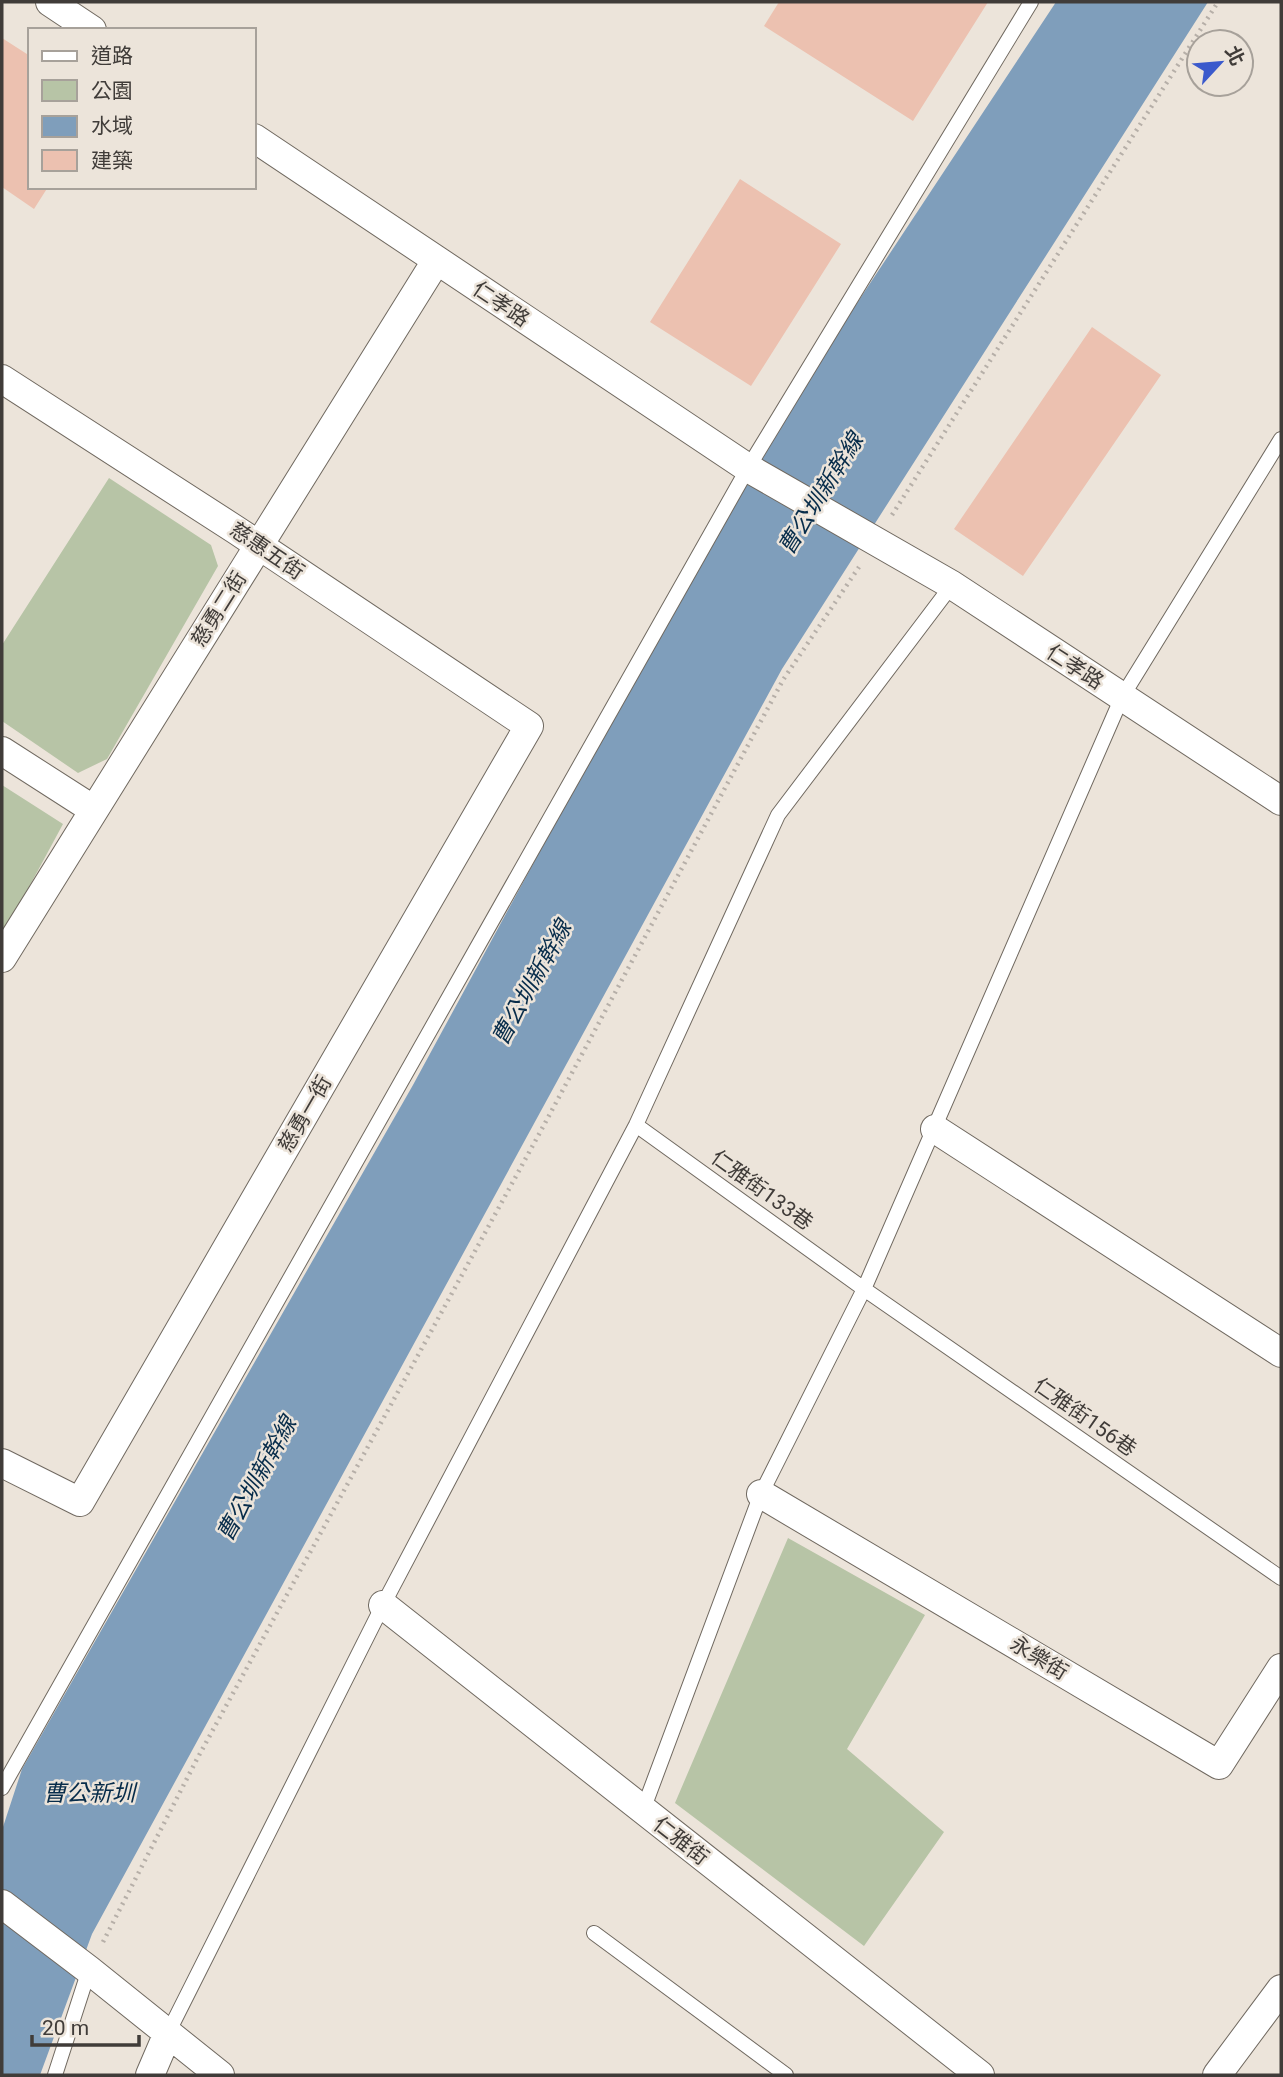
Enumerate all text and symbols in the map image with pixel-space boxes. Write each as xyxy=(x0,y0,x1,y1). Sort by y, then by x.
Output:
legend xyxy=(28,28,256,189)
north arrow xyxy=(1185,28,1255,98)
text: 北 xyxy=(1220,42,1249,69)
text: 道路 xyxy=(91,44,133,68)
text: 公園 xyxy=(91,79,133,103)
text: 水域 xyxy=(91,114,133,138)
text: 建築 xyxy=(91,149,133,173)
street label: 仁孝路 xyxy=(468,276,534,332)
water label: 曹公圳新幹線 xyxy=(773,426,871,560)
street label: 慈惠五街 xyxy=(225,518,309,584)
street label: 慈勇二街 xyxy=(187,567,251,651)
street label: 仁孝路 xyxy=(1042,640,1108,694)
water label: 曹公圳新幹線 xyxy=(487,913,579,1050)
street label: 慈勇一街 xyxy=(274,1072,336,1156)
street label: 仁雅街133巷 xyxy=(707,1145,817,1235)
street label: 仁雅街156巷 xyxy=(1029,1373,1141,1461)
water label: 曹公圳新幹線 xyxy=(212,1409,304,1546)
street label: 永樂街 xyxy=(1006,1631,1072,1685)
water label: 曹公新圳 xyxy=(43,1780,138,1807)
street label: 仁雅街 xyxy=(649,1812,713,1870)
scale bar xyxy=(32,2004,138,2048)
text: 20 m xyxy=(42,2016,89,2040)

